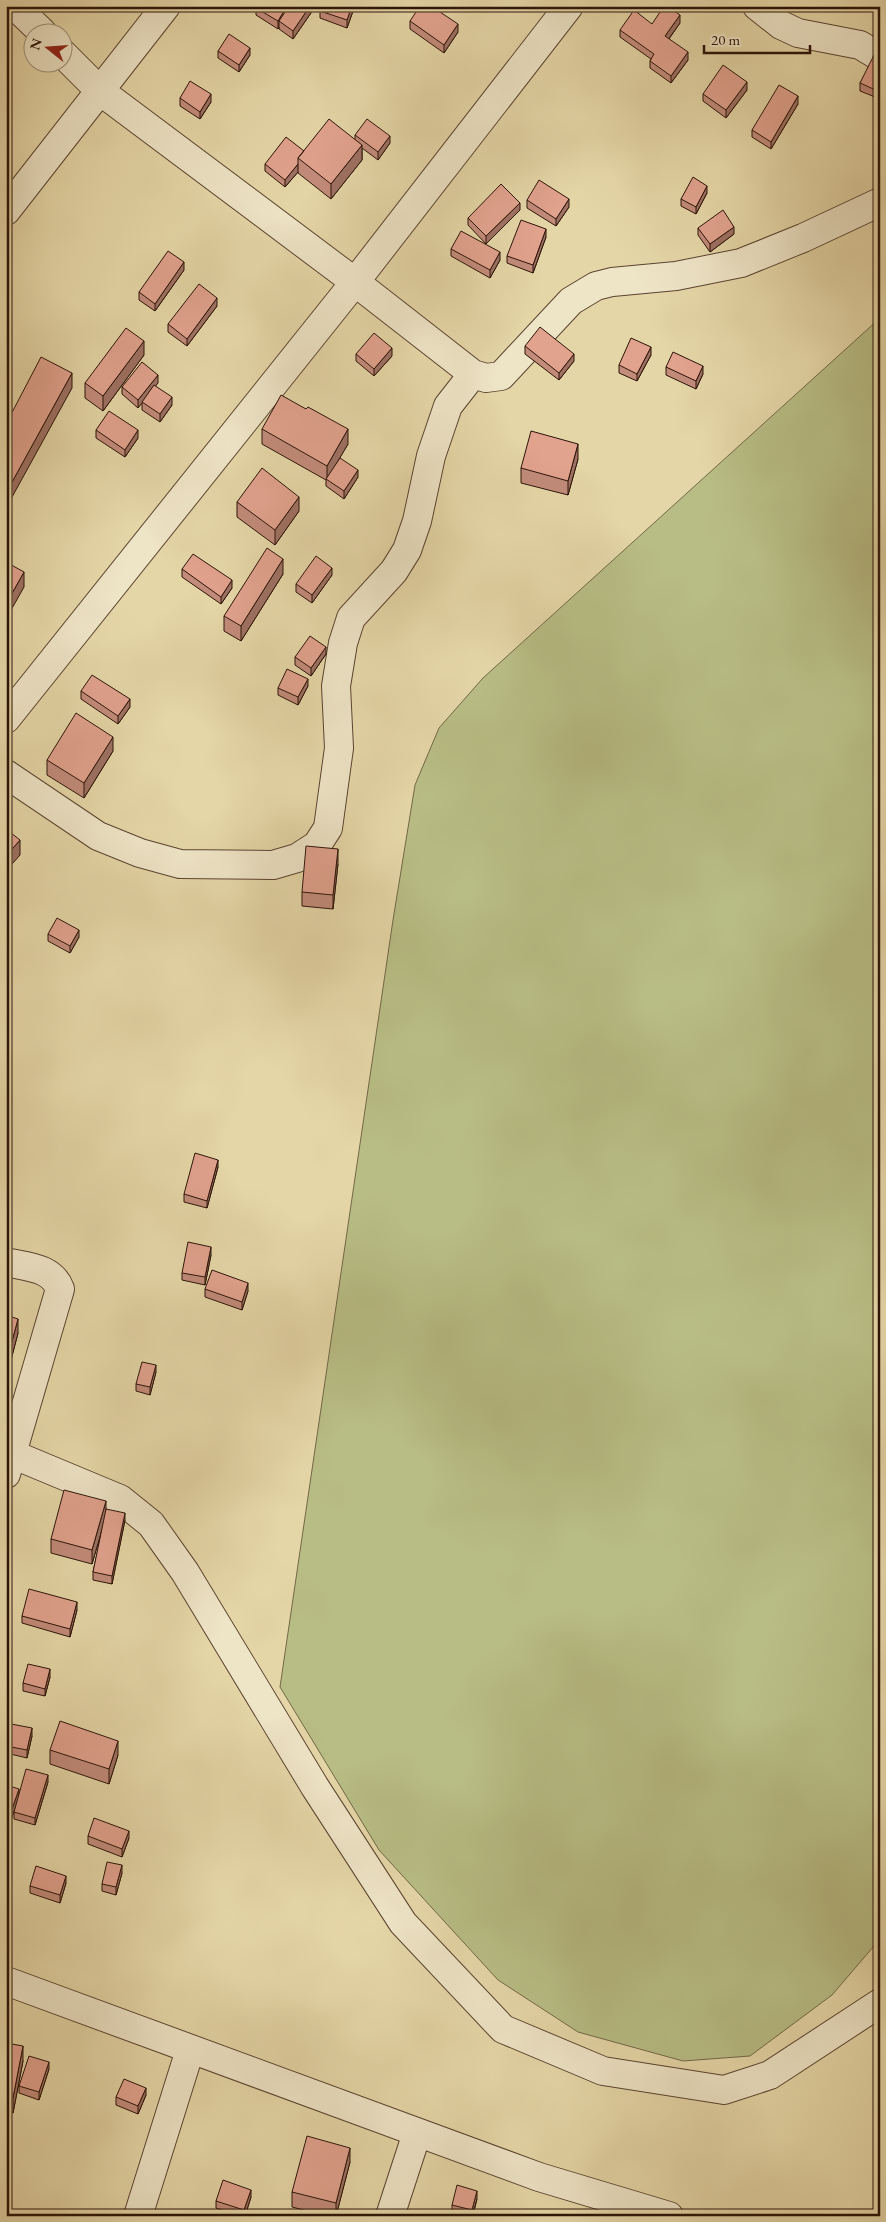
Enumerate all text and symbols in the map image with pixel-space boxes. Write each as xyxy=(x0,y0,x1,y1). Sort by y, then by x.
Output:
north arrow xyxy=(22,22,72,72)
scale bar xyxy=(704,22,810,54)
text: 20 m xyxy=(711,30,740,49)
text: N xyxy=(25,36,46,52)

